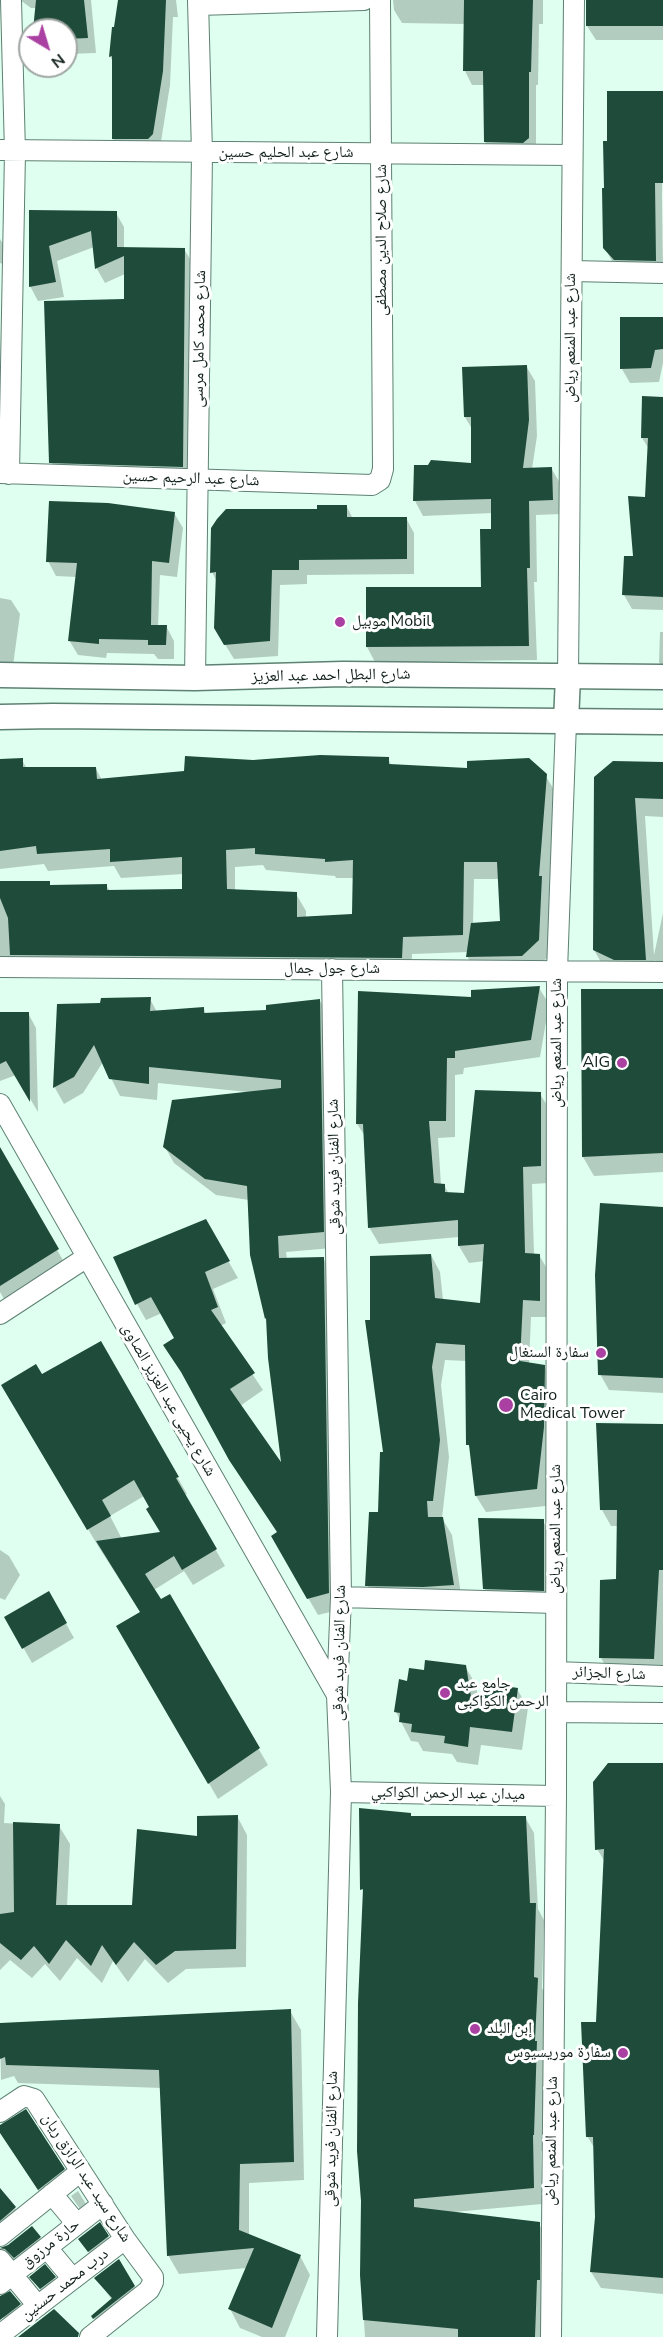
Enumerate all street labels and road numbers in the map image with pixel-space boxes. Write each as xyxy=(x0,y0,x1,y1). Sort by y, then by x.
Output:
street label: شارع عبد الحليم حسين xyxy=(219,143,353,163)
street label: شارع صلاح الدين مصطفى xyxy=(372,164,392,316)
street label: شارع محمد كامل مرسى xyxy=(189,270,211,408)
street label: شارع عبد المنعم رياض xyxy=(561,273,581,403)
street label: شارع عبد الرحيم حسين xyxy=(122,467,260,491)
street label: شارع البطل احمد عبد العزيز xyxy=(251,665,411,687)
street label: شارع جول جمال xyxy=(284,959,380,979)
street label: شارع عبد المنعم رياض xyxy=(547,978,567,1108)
street label: شارع الفنان فريد شوقى xyxy=(324,1099,346,1235)
street label: شارع يحيى عبد العزيز الصاوى xyxy=(116,1320,220,1480)
street label: شارع عبد المنعم رياض xyxy=(546,1464,566,1594)
street label: شارع الفنان فريد شوقى xyxy=(329,1585,351,1721)
street label: شارع الجزائر xyxy=(572,1663,646,1685)
street label: ميدان عبد الرحمن الكواكبي xyxy=(371,1783,525,1805)
street label: شارع الفنان فريد شوقى xyxy=(321,2071,343,2207)
street label: شارع عبد المنعم رياض xyxy=(541,2076,563,2206)
street label: شارع سيد عبد الرازق ريان xyxy=(37,2110,135,2246)
street label: حارة مرزوق xyxy=(18,2215,84,2273)
street label: درب محمد حسنين xyxy=(17,2245,113,2325)

